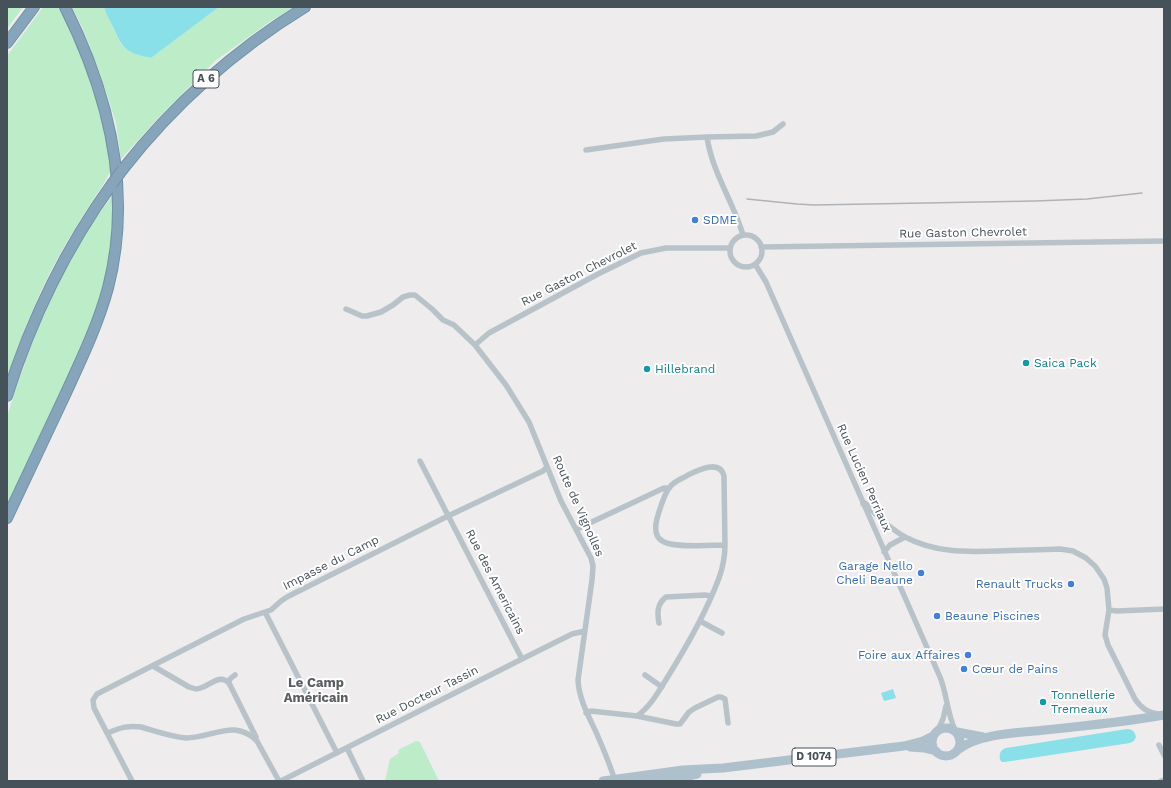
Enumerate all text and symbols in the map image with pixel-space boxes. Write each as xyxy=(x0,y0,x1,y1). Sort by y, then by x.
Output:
road number: A 6 xyxy=(193,70,219,88)
place label: SDME xyxy=(703,213,737,227)
marker: SDME xyxy=(690,215,700,225)
street label: Rue Gaston Chevrolet xyxy=(899,225,1027,241)
street label: Rue Gaston Chevrolet xyxy=(519,239,639,309)
place label: Saica Pack xyxy=(1034,356,1097,370)
marker: Saica Pack xyxy=(1021,358,1031,368)
place label: Hillebrand xyxy=(655,362,715,376)
marker: Hillebrand xyxy=(642,364,652,374)
street label: Rue Lucien Perriaux xyxy=(834,422,894,534)
street label: Route de Vignolles xyxy=(549,453,607,559)
street label: Rue des Americains xyxy=(462,527,528,637)
street label: Impasse du Camp xyxy=(281,533,381,593)
place label: Garage Nello Cheli Beaune xyxy=(836,559,913,587)
marker: Garage Nello Cheli Beaune xyxy=(916,568,926,578)
place label: Renault Trucks xyxy=(976,577,1063,591)
marker: Renault Trucks xyxy=(1066,579,1076,589)
place label: Beaune Piscines xyxy=(945,609,1040,623)
marker: Beaune Piscines xyxy=(932,611,942,621)
place label: Foire aux Affaires xyxy=(858,648,960,662)
marker: Foire aux Affaires xyxy=(963,650,973,660)
place label: Cœur de Pains xyxy=(972,662,1058,676)
street label: Rue Docteur Tassin xyxy=(373,663,481,727)
marker: Cœur de Pains xyxy=(959,664,969,674)
district label: Le Camp Américain xyxy=(284,675,348,706)
place label: Tonnellerie Tremeaux xyxy=(1051,688,1115,716)
marker: Tonnellerie Tremeaux xyxy=(1038,697,1048,707)
road number: D 1074 xyxy=(792,748,836,766)

